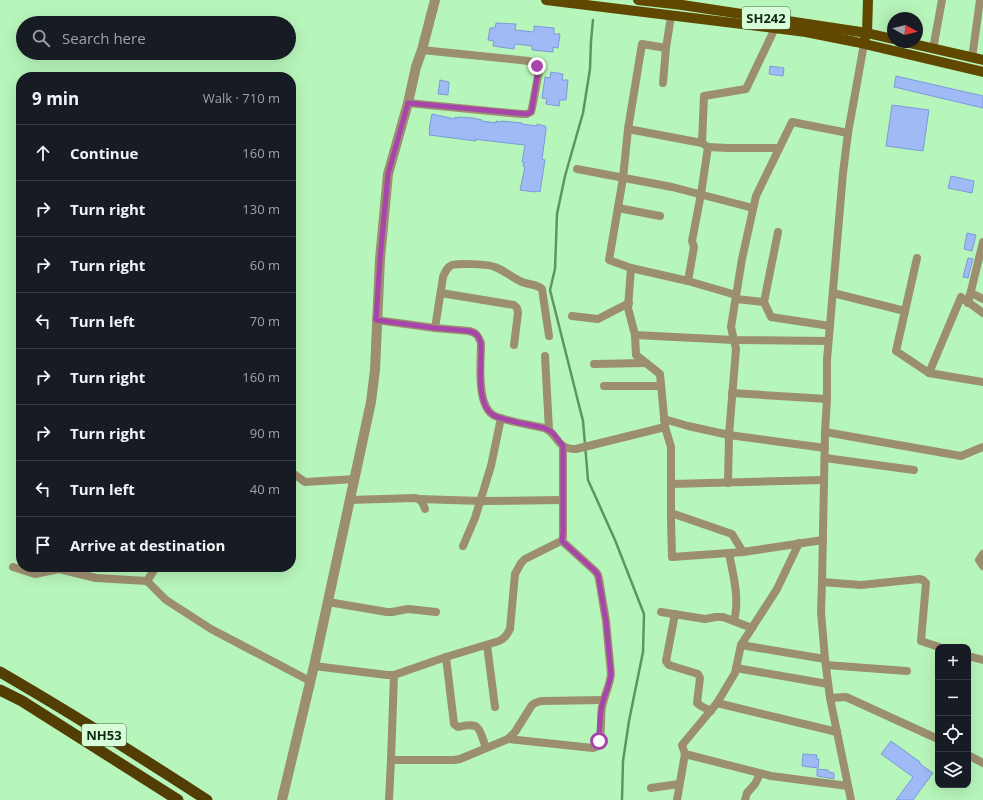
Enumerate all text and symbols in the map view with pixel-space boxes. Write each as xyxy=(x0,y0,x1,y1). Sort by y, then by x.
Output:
road number: SH242 xyxy=(742,7,790,29)
north arrow xyxy=(887,12,923,48)
search box xyxy=(16,16,296,60)
icon: search xyxy=(30,27,52,49)
text: Search here xyxy=(62,28,146,48)
route end xyxy=(528,57,546,75)
text: 9 min xyxy=(32,87,79,110)
text: Walk · 710 m xyxy=(203,89,280,107)
icon: ahead xyxy=(32,142,54,164)
text: Continue xyxy=(70,143,138,163)
text: 160 m xyxy=(242,144,280,162)
icon: right xyxy=(32,198,54,220)
text: Turn right xyxy=(70,199,145,219)
text: 130 m xyxy=(242,200,280,218)
icon: right xyxy=(32,254,54,276)
text: Turn right xyxy=(70,255,145,275)
text: 60 m xyxy=(250,256,280,274)
icon: left xyxy=(32,310,54,332)
text: Turn left xyxy=(70,311,135,331)
text: 70 m xyxy=(250,312,280,330)
icon: right xyxy=(32,366,54,388)
text: Turn right xyxy=(70,367,145,387)
text: 160 m xyxy=(242,368,280,386)
icon: right xyxy=(32,422,54,444)
text: Turn right xyxy=(70,423,145,443)
text: 90 m xyxy=(250,424,280,442)
icon: left xyxy=(32,478,54,500)
text: Turn left xyxy=(70,479,135,499)
text: 40 m xyxy=(250,480,280,498)
icon: arrive xyxy=(32,534,54,556)
text: Arrive at destination xyxy=(70,535,225,555)
map controls xyxy=(935,644,971,788)
button: + xyxy=(935,644,971,680)
button: − xyxy=(935,680,971,716)
button: locate xyxy=(935,716,971,752)
road number: NH53 xyxy=(82,724,126,746)
route start xyxy=(590,732,608,750)
button: layers xyxy=(935,752,971,788)

